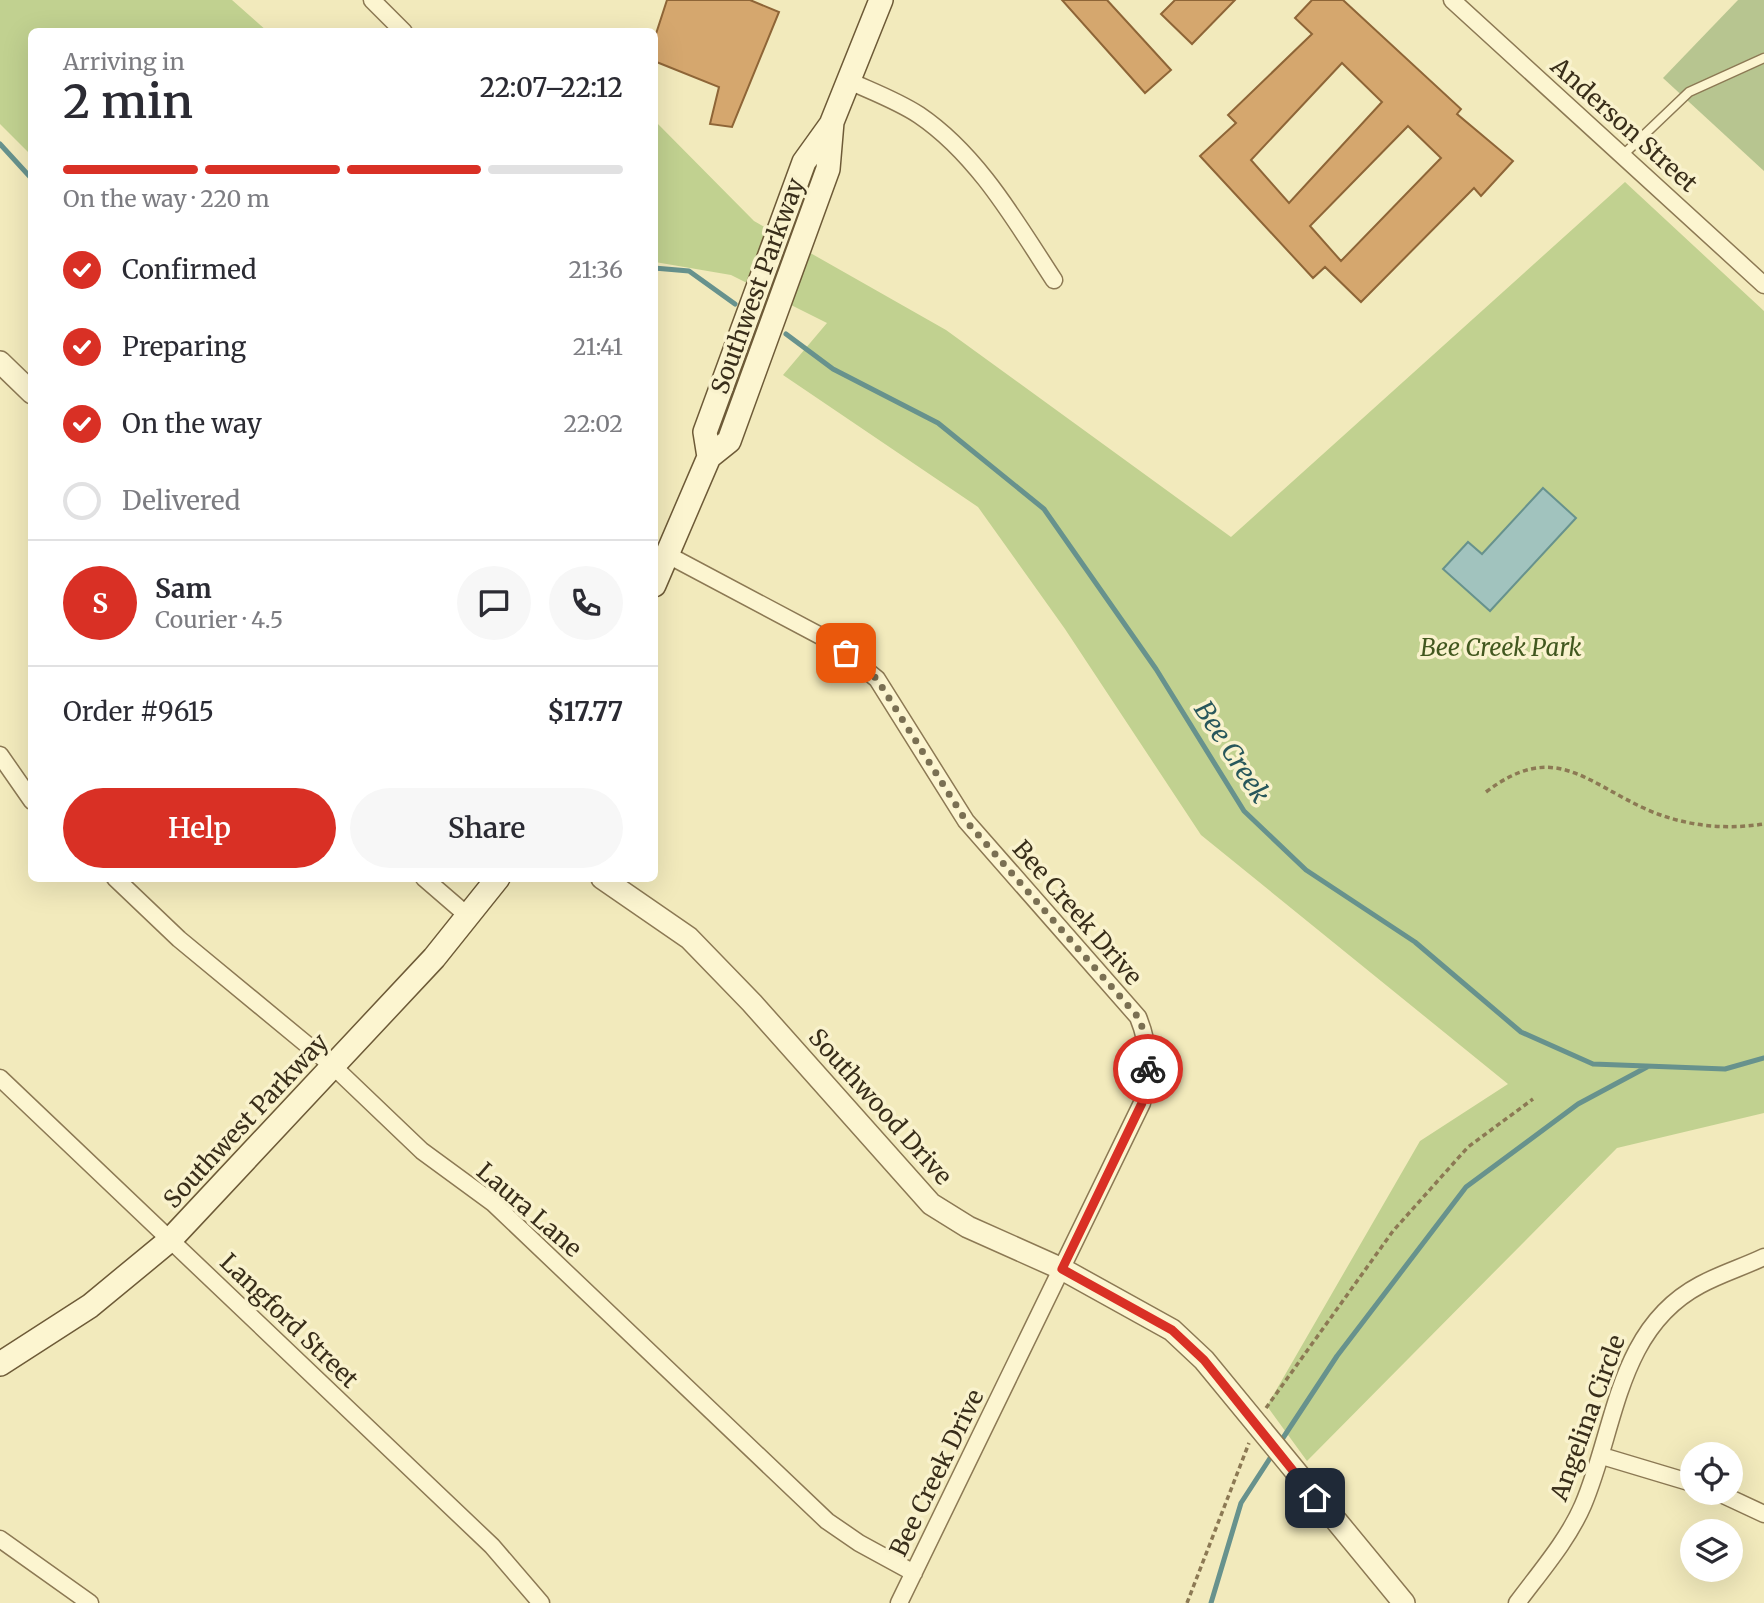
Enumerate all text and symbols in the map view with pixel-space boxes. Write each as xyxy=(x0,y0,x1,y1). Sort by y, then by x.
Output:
text: Arriving in xyxy=(63,47,185,76)
street label: Anderson Street xyxy=(1544,50,1705,199)
text: 22:07–22:12 xyxy=(480,71,623,104)
text: 2 min xyxy=(63,73,193,131)
street label: Southwest Parkway xyxy=(704,174,811,398)
text: On the way · 220 m xyxy=(63,184,270,213)
icon: check xyxy=(63,251,101,289)
text: Confirmed xyxy=(122,253,257,286)
text: 21:36 xyxy=(569,255,623,284)
icon: check xyxy=(63,328,101,366)
text: Preparing xyxy=(122,330,246,363)
text: 21:41 xyxy=(573,332,623,361)
icon: check xyxy=(63,405,101,443)
text: On the way xyxy=(122,407,262,440)
text: 22:02 xyxy=(564,409,623,438)
text: Delivered xyxy=(122,484,241,517)
button: chat xyxy=(457,566,531,640)
button: phone xyxy=(549,566,623,640)
text: Sam xyxy=(155,572,212,605)
text: S xyxy=(92,587,108,620)
text: Courier · 4.5 xyxy=(155,605,283,634)
pin xyxy=(816,623,876,683)
park label: Bee Creek Park xyxy=(1420,632,1582,663)
icon: bag xyxy=(827,634,865,672)
text: Order #9615 xyxy=(63,695,214,728)
text: $17.77 xyxy=(547,695,623,728)
water label: Bee Creek xyxy=(1187,695,1277,809)
button: Help xyxy=(63,788,336,868)
button: Share xyxy=(350,788,623,868)
street label: Bee Creek Drive xyxy=(1006,834,1149,992)
street label: Southwood Drive xyxy=(802,1022,959,1191)
street label: Southwest Parkway xyxy=(157,1027,335,1214)
courier xyxy=(1113,1034,1183,1104)
icon: bike xyxy=(1129,1050,1167,1088)
street label: Laura Lane xyxy=(470,1156,588,1264)
street label: Langford Street xyxy=(214,1247,365,1395)
street label: Angelina Circle xyxy=(1543,1331,1632,1506)
street label: Bee Creek Drive xyxy=(883,1384,990,1561)
map controls xyxy=(1680,1442,1743,1582)
button: locate xyxy=(1680,1442,1743,1505)
pin xyxy=(1285,1468,1345,1528)
icon: home xyxy=(1296,1479,1334,1517)
button: layers xyxy=(1680,1519,1743,1582)

